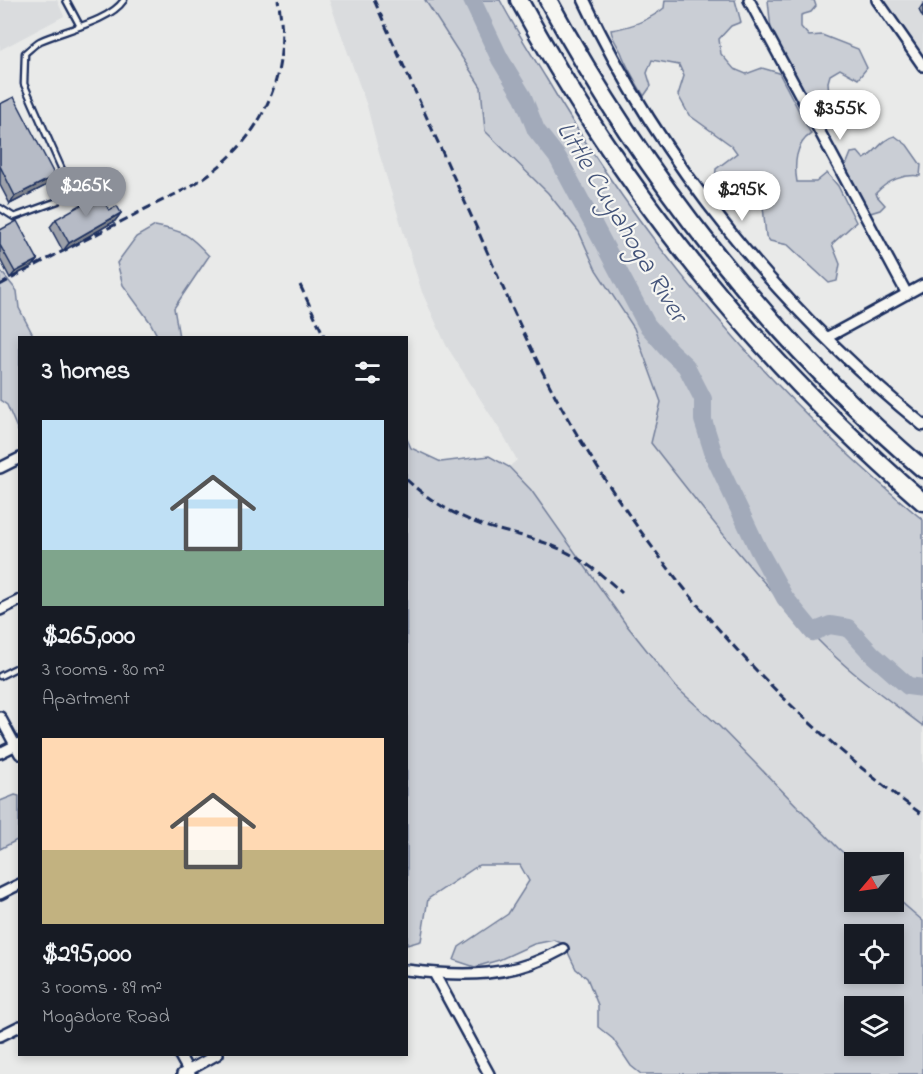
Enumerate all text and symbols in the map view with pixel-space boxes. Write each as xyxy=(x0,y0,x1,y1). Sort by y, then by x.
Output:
pin: $355K xyxy=(798,90,882,141)
text: $355K xyxy=(814,95,866,124)
water label: Little Cuyahoga River xyxy=(545,115,698,334)
pin: $265K xyxy=(44,167,128,218)
pin: $295K xyxy=(700,171,784,222)
text: $265K xyxy=(60,172,112,201)
text: $295K xyxy=(717,176,767,205)
text: 3 homes xyxy=(42,353,130,391)
icon: filters xyxy=(351,356,384,389)
icon: home xyxy=(159,459,267,567)
text: $265,000 xyxy=(42,618,135,656)
text: 3 rooms · 80 m² xyxy=(42,656,165,685)
text: Apartment xyxy=(42,685,130,714)
icon: home xyxy=(159,777,267,885)
north arrow xyxy=(844,852,904,912)
map controls xyxy=(844,852,904,1056)
button: locate xyxy=(844,924,904,984)
text: $295,000 xyxy=(42,936,132,974)
text: 3 rooms · 89 m² xyxy=(42,974,162,1003)
button: layers xyxy=(844,996,904,1056)
text: Mogadore Road xyxy=(42,1003,170,1032)

